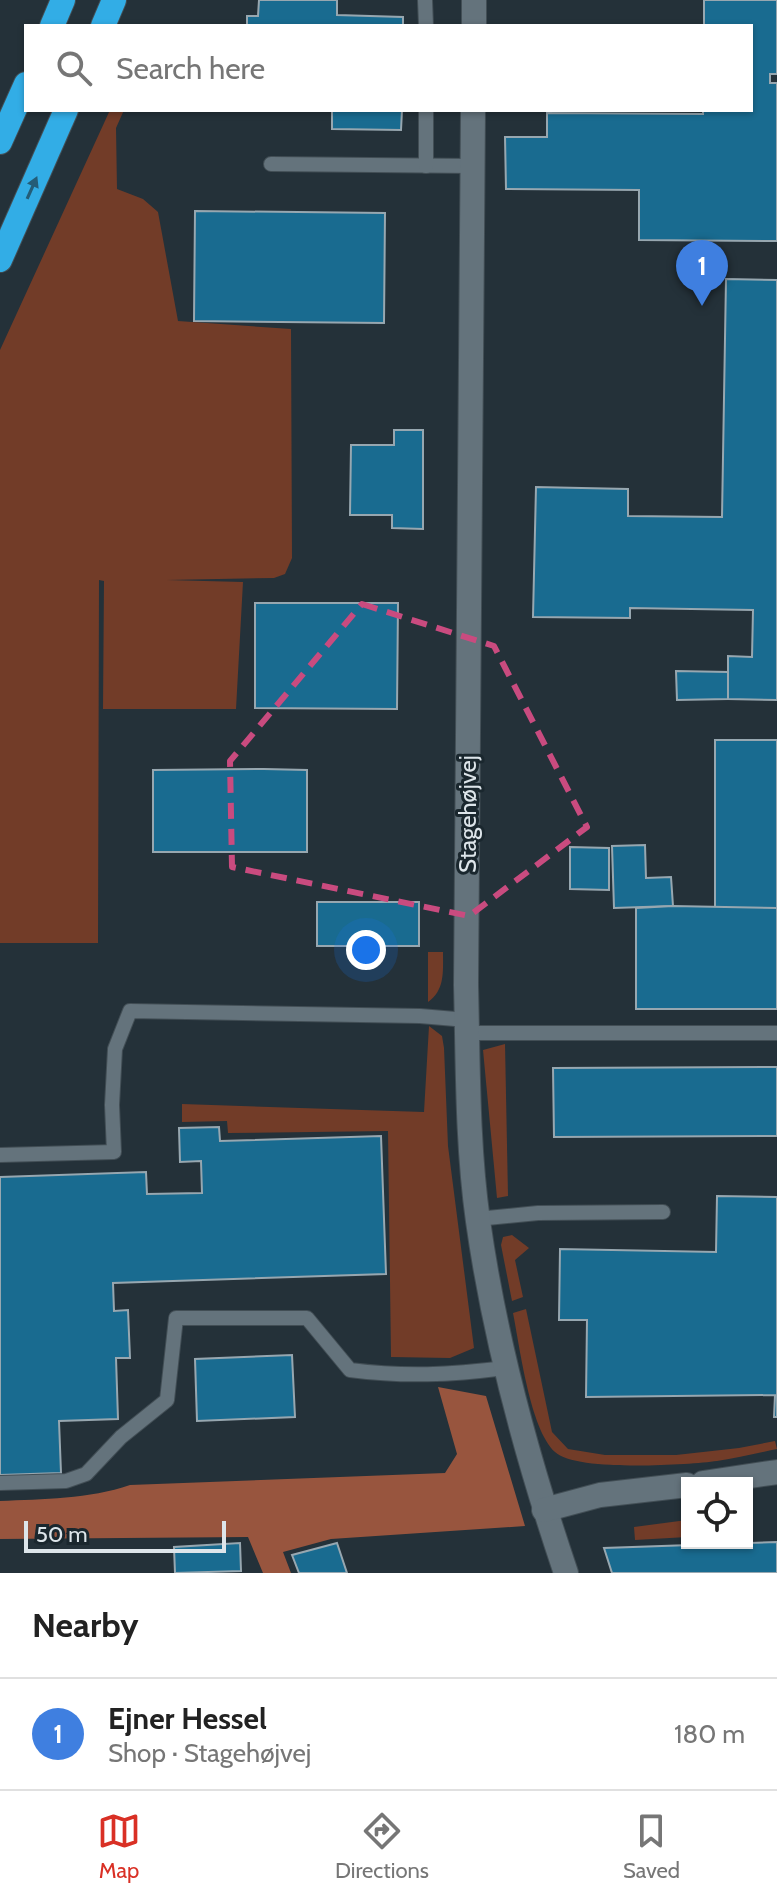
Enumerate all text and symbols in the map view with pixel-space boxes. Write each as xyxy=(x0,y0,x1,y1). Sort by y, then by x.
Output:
search box xyxy=(24,24,753,112)
icon: search xyxy=(52,46,96,90)
text: Search here xyxy=(116,50,265,87)
one-way arrow xyxy=(25,177,39,200)
pin: 1 xyxy=(676,240,728,306)
street label: Stagehøjvej xyxy=(453,755,482,873)
your location xyxy=(346,930,386,970)
map controls xyxy=(681,1477,753,1549)
button: locate xyxy=(681,1477,753,1549)
scale bar xyxy=(24,1517,226,1553)
text: 50 m xyxy=(36,1521,88,1548)
text: Nearby xyxy=(32,1604,139,1646)
text: Ejner Hessel xyxy=(108,1700,267,1737)
text: 1 xyxy=(53,1718,63,1750)
text: 180 m xyxy=(674,1718,745,1750)
text: Shop · Stagehøjvej xyxy=(108,1737,311,1769)
tab: Map xyxy=(97,1809,141,1884)
tab: Directions xyxy=(335,1809,429,1884)
tab: Saved xyxy=(623,1809,680,1884)

